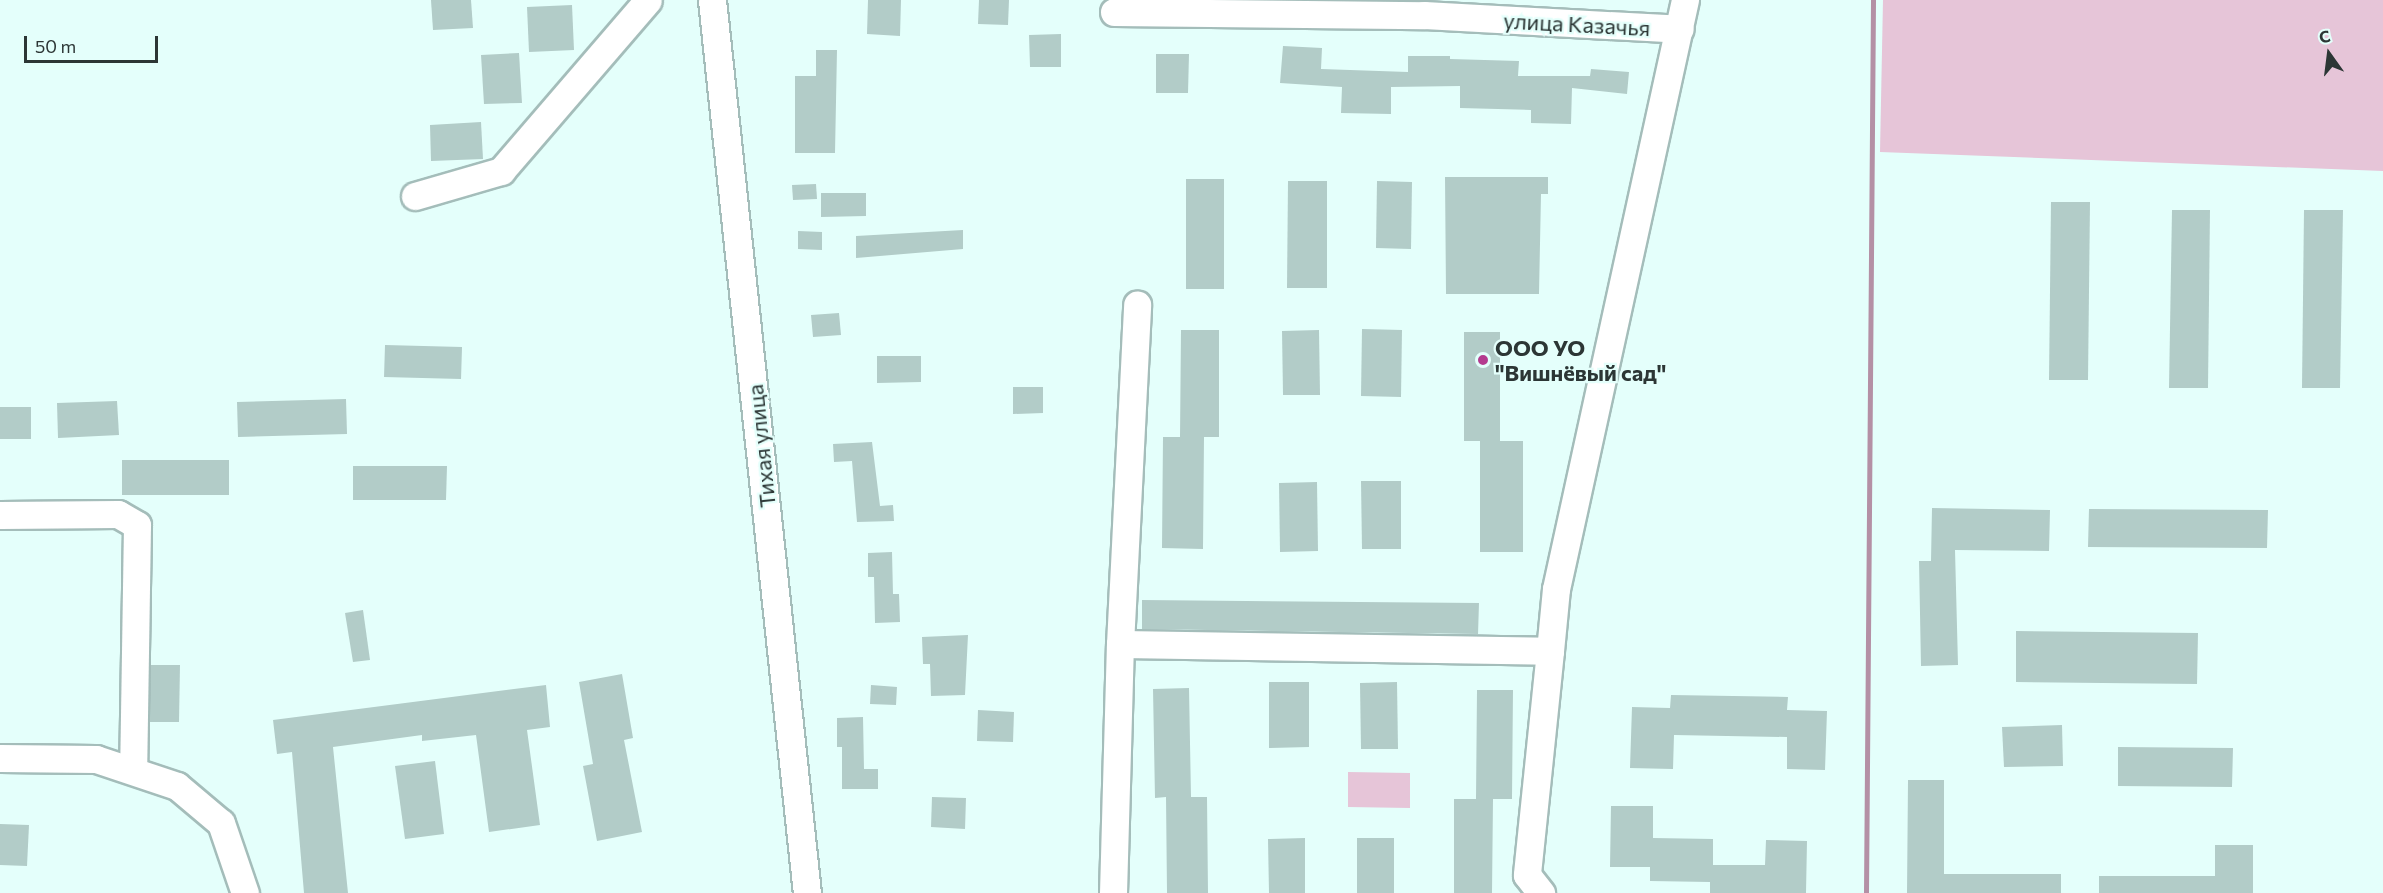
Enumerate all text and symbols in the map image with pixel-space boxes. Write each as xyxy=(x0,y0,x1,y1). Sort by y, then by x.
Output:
street label: улица Казачья xyxy=(1503,7,1651,41)
scale bar xyxy=(27,24,160,62)
north arrow xyxy=(2299,24,2359,84)
text: С xyxy=(2317,26,2332,47)
text: 50 m xyxy=(35,35,76,57)
place label: ООО УО "Вишнёвый сад" xyxy=(1495,334,1666,386)
marker: ООО УО "Вишнёвый сад" xyxy=(1476,353,1490,367)
street label: Тихая улица xyxy=(741,383,781,509)

